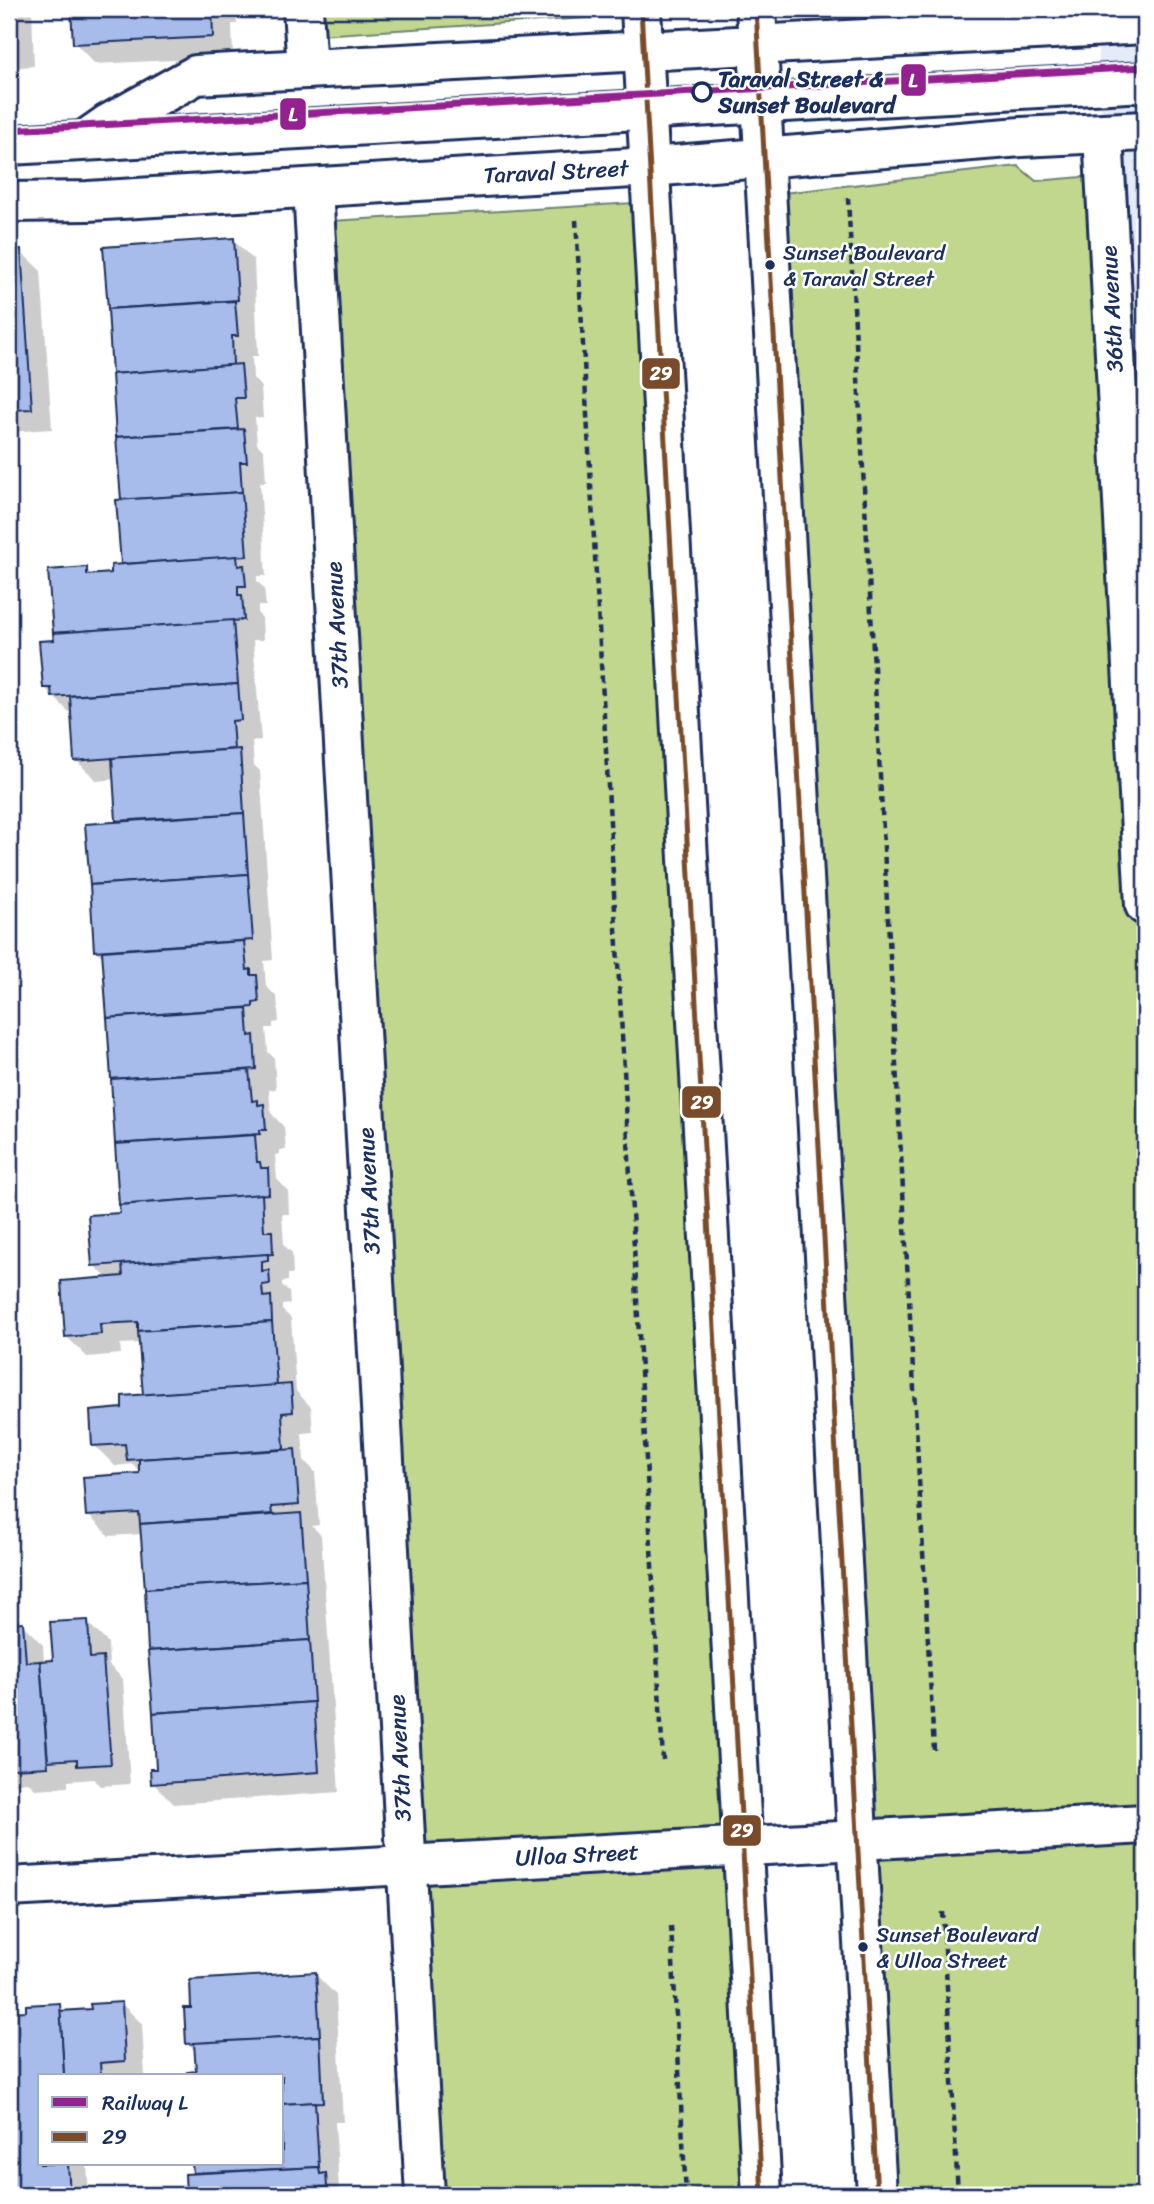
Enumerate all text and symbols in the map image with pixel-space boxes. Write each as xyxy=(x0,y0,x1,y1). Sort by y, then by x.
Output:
place label: Taraval Street & Sunset Boulevard xyxy=(717,59,897,126)
line badge: L xyxy=(900,63,927,97)
text: L xyxy=(909,64,919,97)
marker: Taraval Street & Sunset Boulevard xyxy=(692,82,712,102)
line badge: L xyxy=(279,97,307,131)
text: L xyxy=(289,98,299,131)
street label: Taraval Street xyxy=(483,148,631,196)
place label: Sunset Boulevard & Taraval Street xyxy=(783,234,947,298)
street label: 36th Avenue xyxy=(1088,244,1136,374)
marker: Sunset Boulevard & Taraval Street xyxy=(763,258,777,272)
line badge: 29 xyxy=(641,357,681,390)
text: 29 xyxy=(649,357,673,390)
street label: 37th Avenue xyxy=(313,560,361,690)
line badge: 29 xyxy=(681,1085,722,1119)
text: 29 xyxy=(690,1086,714,1119)
street label: 37th Avenue xyxy=(345,1126,393,1256)
street label: 37th Avenue xyxy=(376,1693,424,1823)
line badge: 29 xyxy=(722,1814,762,1847)
text: 29 xyxy=(730,1814,754,1847)
street label: Ulloa Street xyxy=(514,1831,640,1879)
place label: Sunset Boulevard & Ulloa Street xyxy=(876,1916,1040,1980)
marker: Sunset Boulevard & Ulloa Street xyxy=(856,1940,870,1954)
legend xyxy=(38,2074,284,2166)
text: Railway L xyxy=(102,2084,188,2122)
text: 29 xyxy=(102,2118,127,2156)

